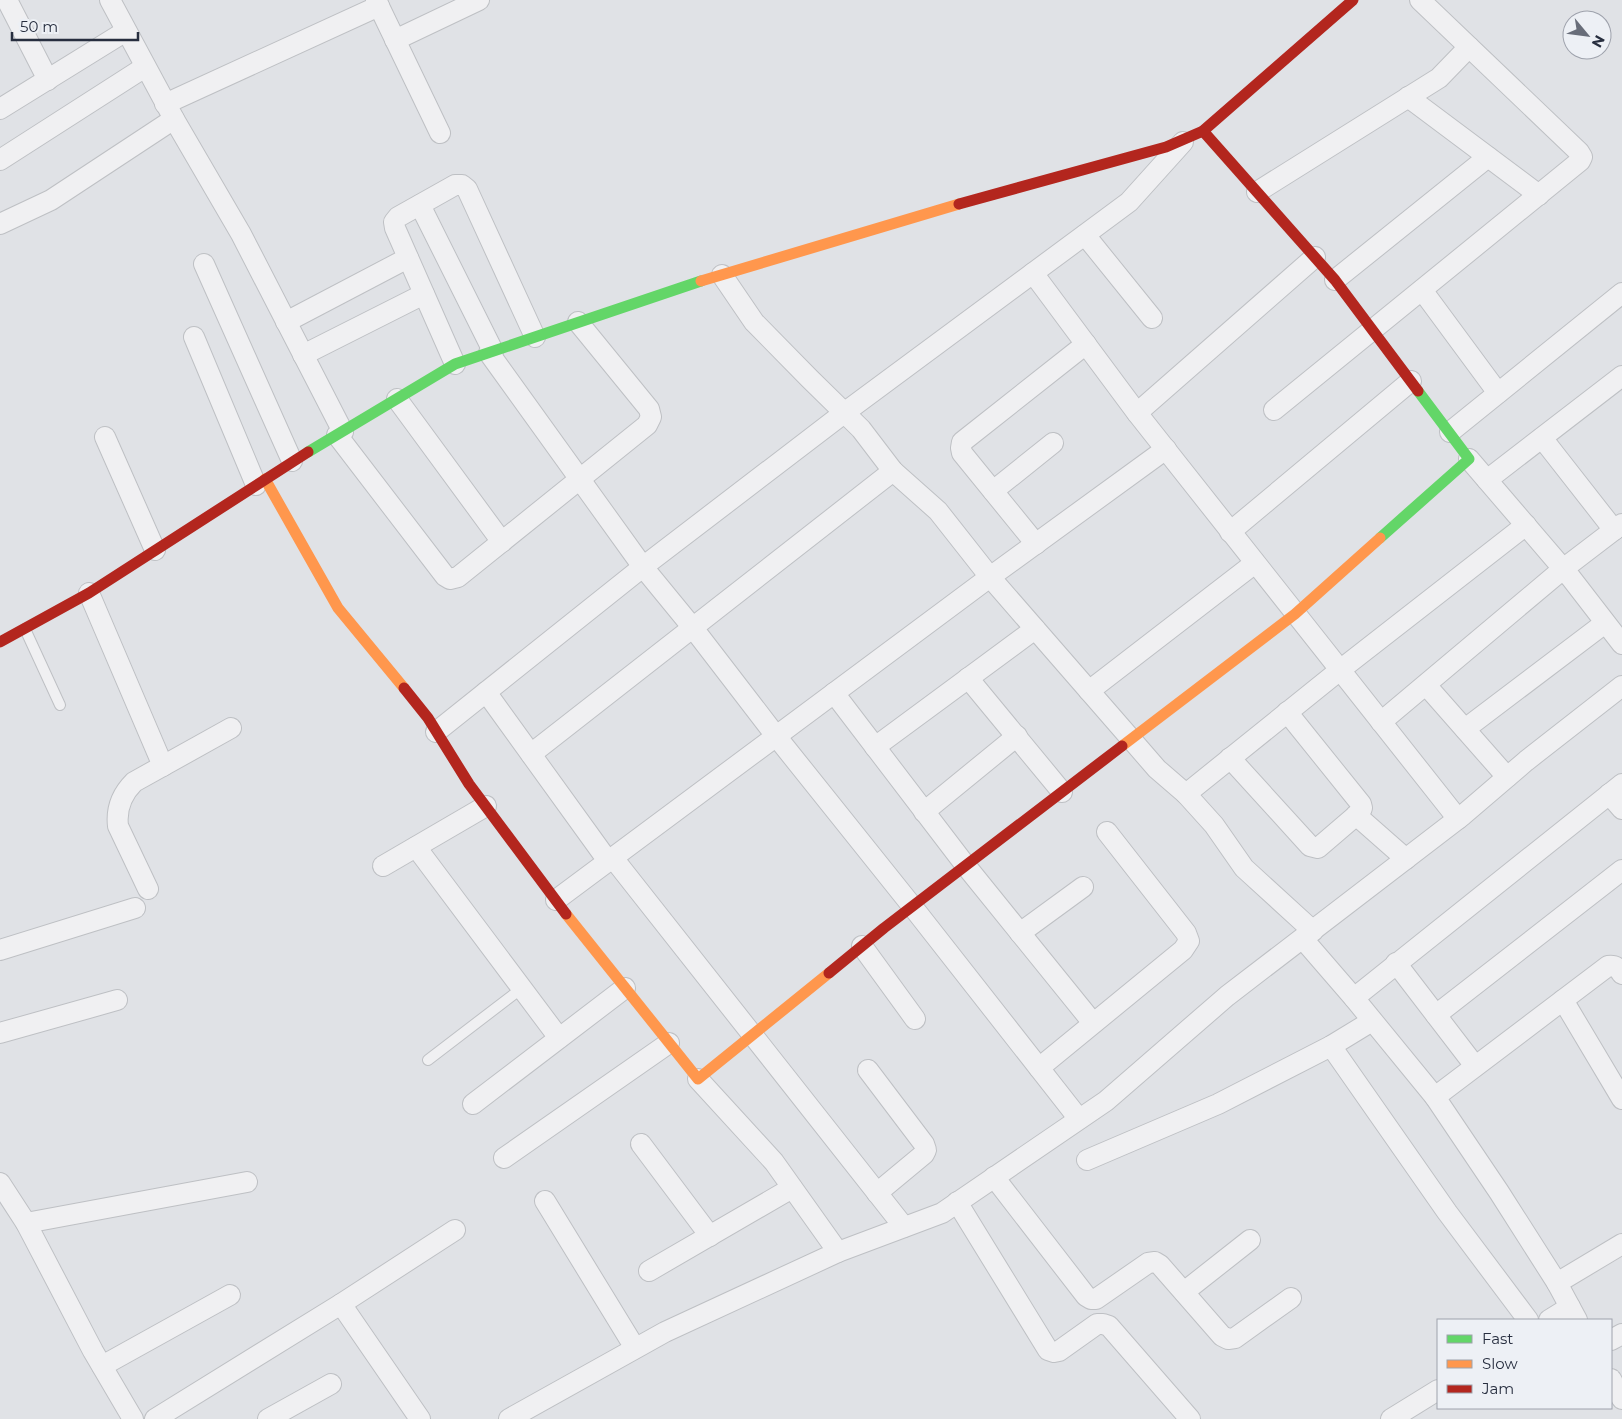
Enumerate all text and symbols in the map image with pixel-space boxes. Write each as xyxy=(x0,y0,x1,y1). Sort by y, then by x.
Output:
scale bar xyxy=(12,10,139,42)
north arrow xyxy=(1562,10,1612,60)
text: 50 m xyxy=(20,17,58,36)
text: N xyxy=(1588,32,1609,51)
legend xyxy=(1437,1319,1612,1409)
text: Fast xyxy=(1482,1329,1513,1348)
text: Slow xyxy=(1482,1354,1518,1373)
text: Jam xyxy=(1481,1379,1514,1398)

